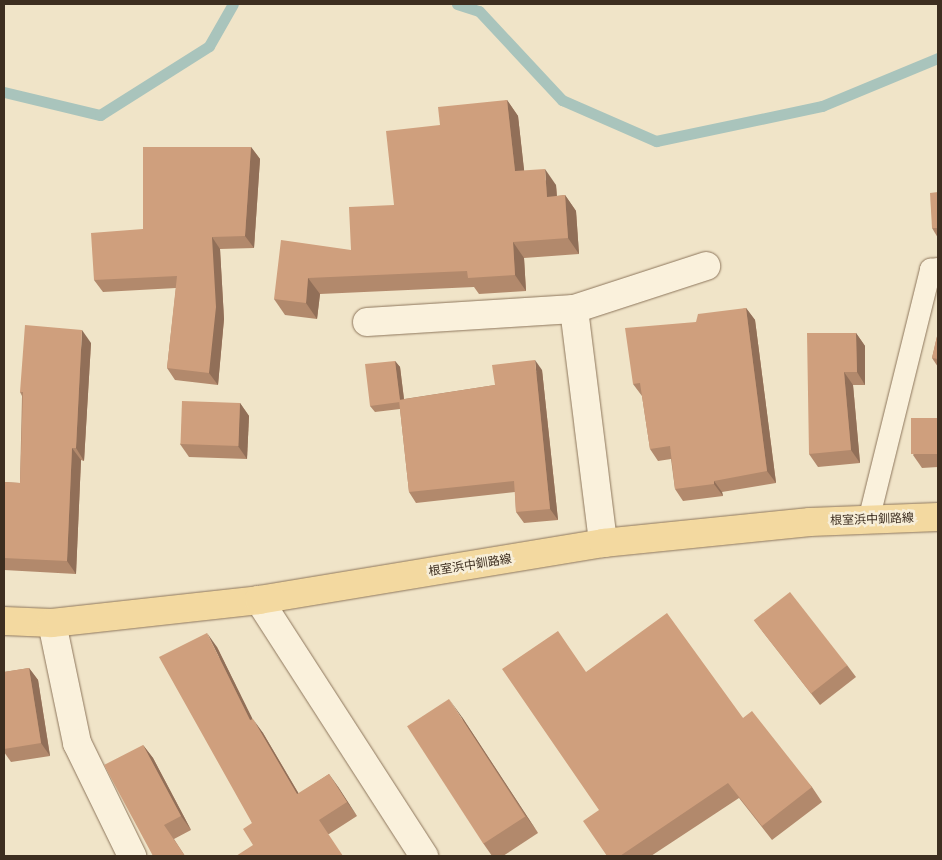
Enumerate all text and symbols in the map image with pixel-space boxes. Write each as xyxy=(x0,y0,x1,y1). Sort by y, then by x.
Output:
street label: 根室浜中釧路線 xyxy=(830,510,914,528)
street label: 根室浜中釧路線 xyxy=(427,551,513,579)

